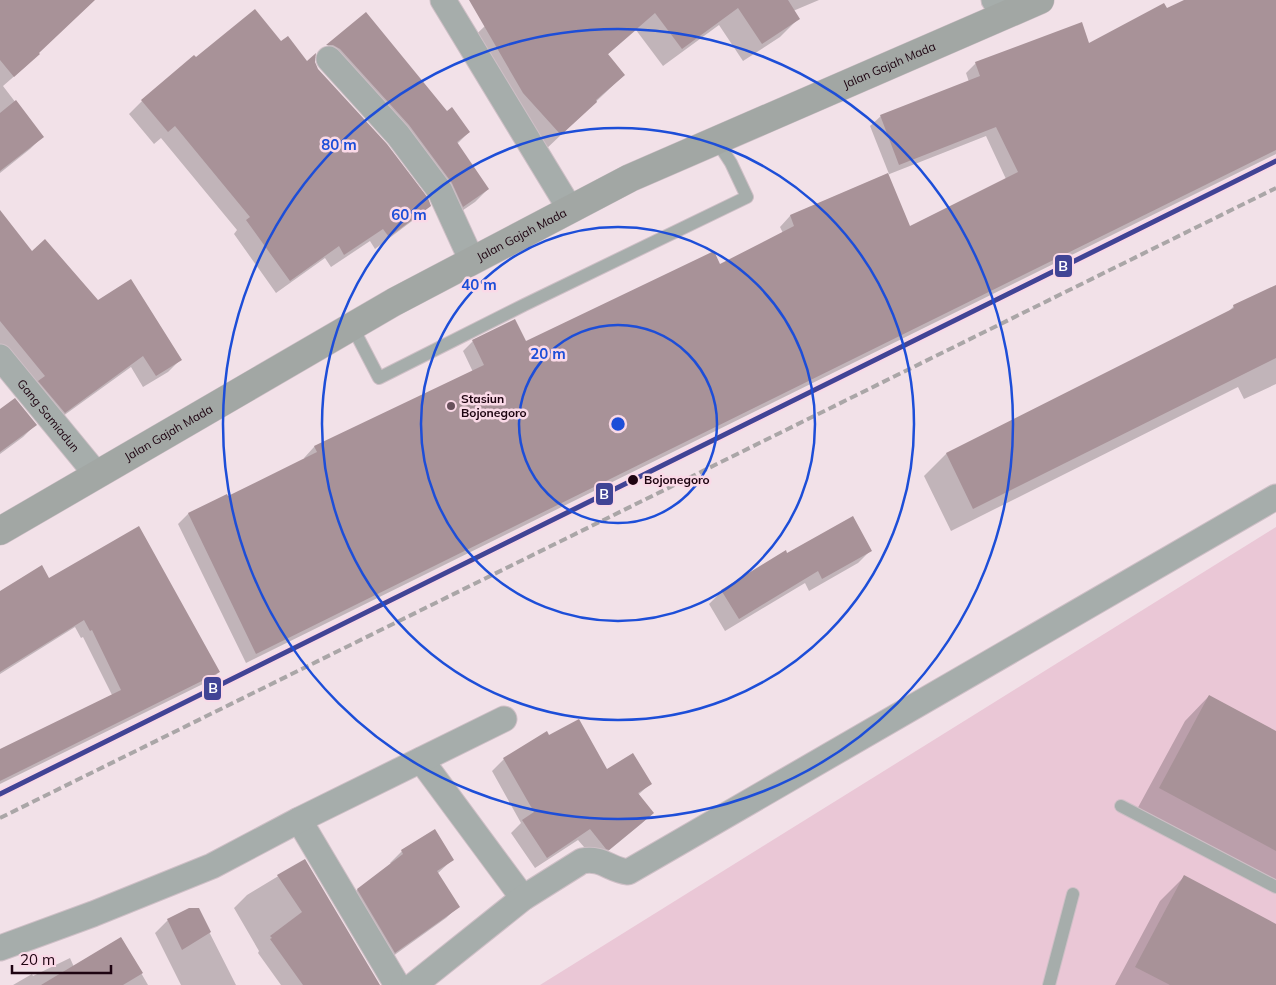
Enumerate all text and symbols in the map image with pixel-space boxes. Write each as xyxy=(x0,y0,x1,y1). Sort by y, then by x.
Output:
street label: Jalan Gajah Mada xyxy=(840,38,938,92)
text: 80 m xyxy=(321,135,357,154)
text: 60 m xyxy=(391,205,427,224)
street label: Jalan Gajah Mada xyxy=(474,205,569,264)
line badge: B xyxy=(1054,254,1073,278)
text: B xyxy=(1058,257,1068,275)
text: 40 m xyxy=(461,275,497,294)
text: 20 m xyxy=(530,344,566,363)
street label: Gang Samiadun xyxy=(14,376,83,455)
place label: Stasiun Bojonegoro xyxy=(461,391,527,420)
marker: Stasiun Bojonegoro xyxy=(445,400,457,412)
street label: Jalan Gajah Mada xyxy=(122,401,215,464)
centre of rings xyxy=(609,415,627,433)
place label: Bojonegoro xyxy=(644,472,710,487)
marker: Bojonegoro xyxy=(626,473,640,487)
line badge: B xyxy=(595,482,614,506)
text: B xyxy=(599,485,609,503)
line badge: B xyxy=(203,676,222,701)
text: B xyxy=(208,679,218,697)
scale bar xyxy=(12,942,111,974)
text: 20 m xyxy=(20,950,55,969)

